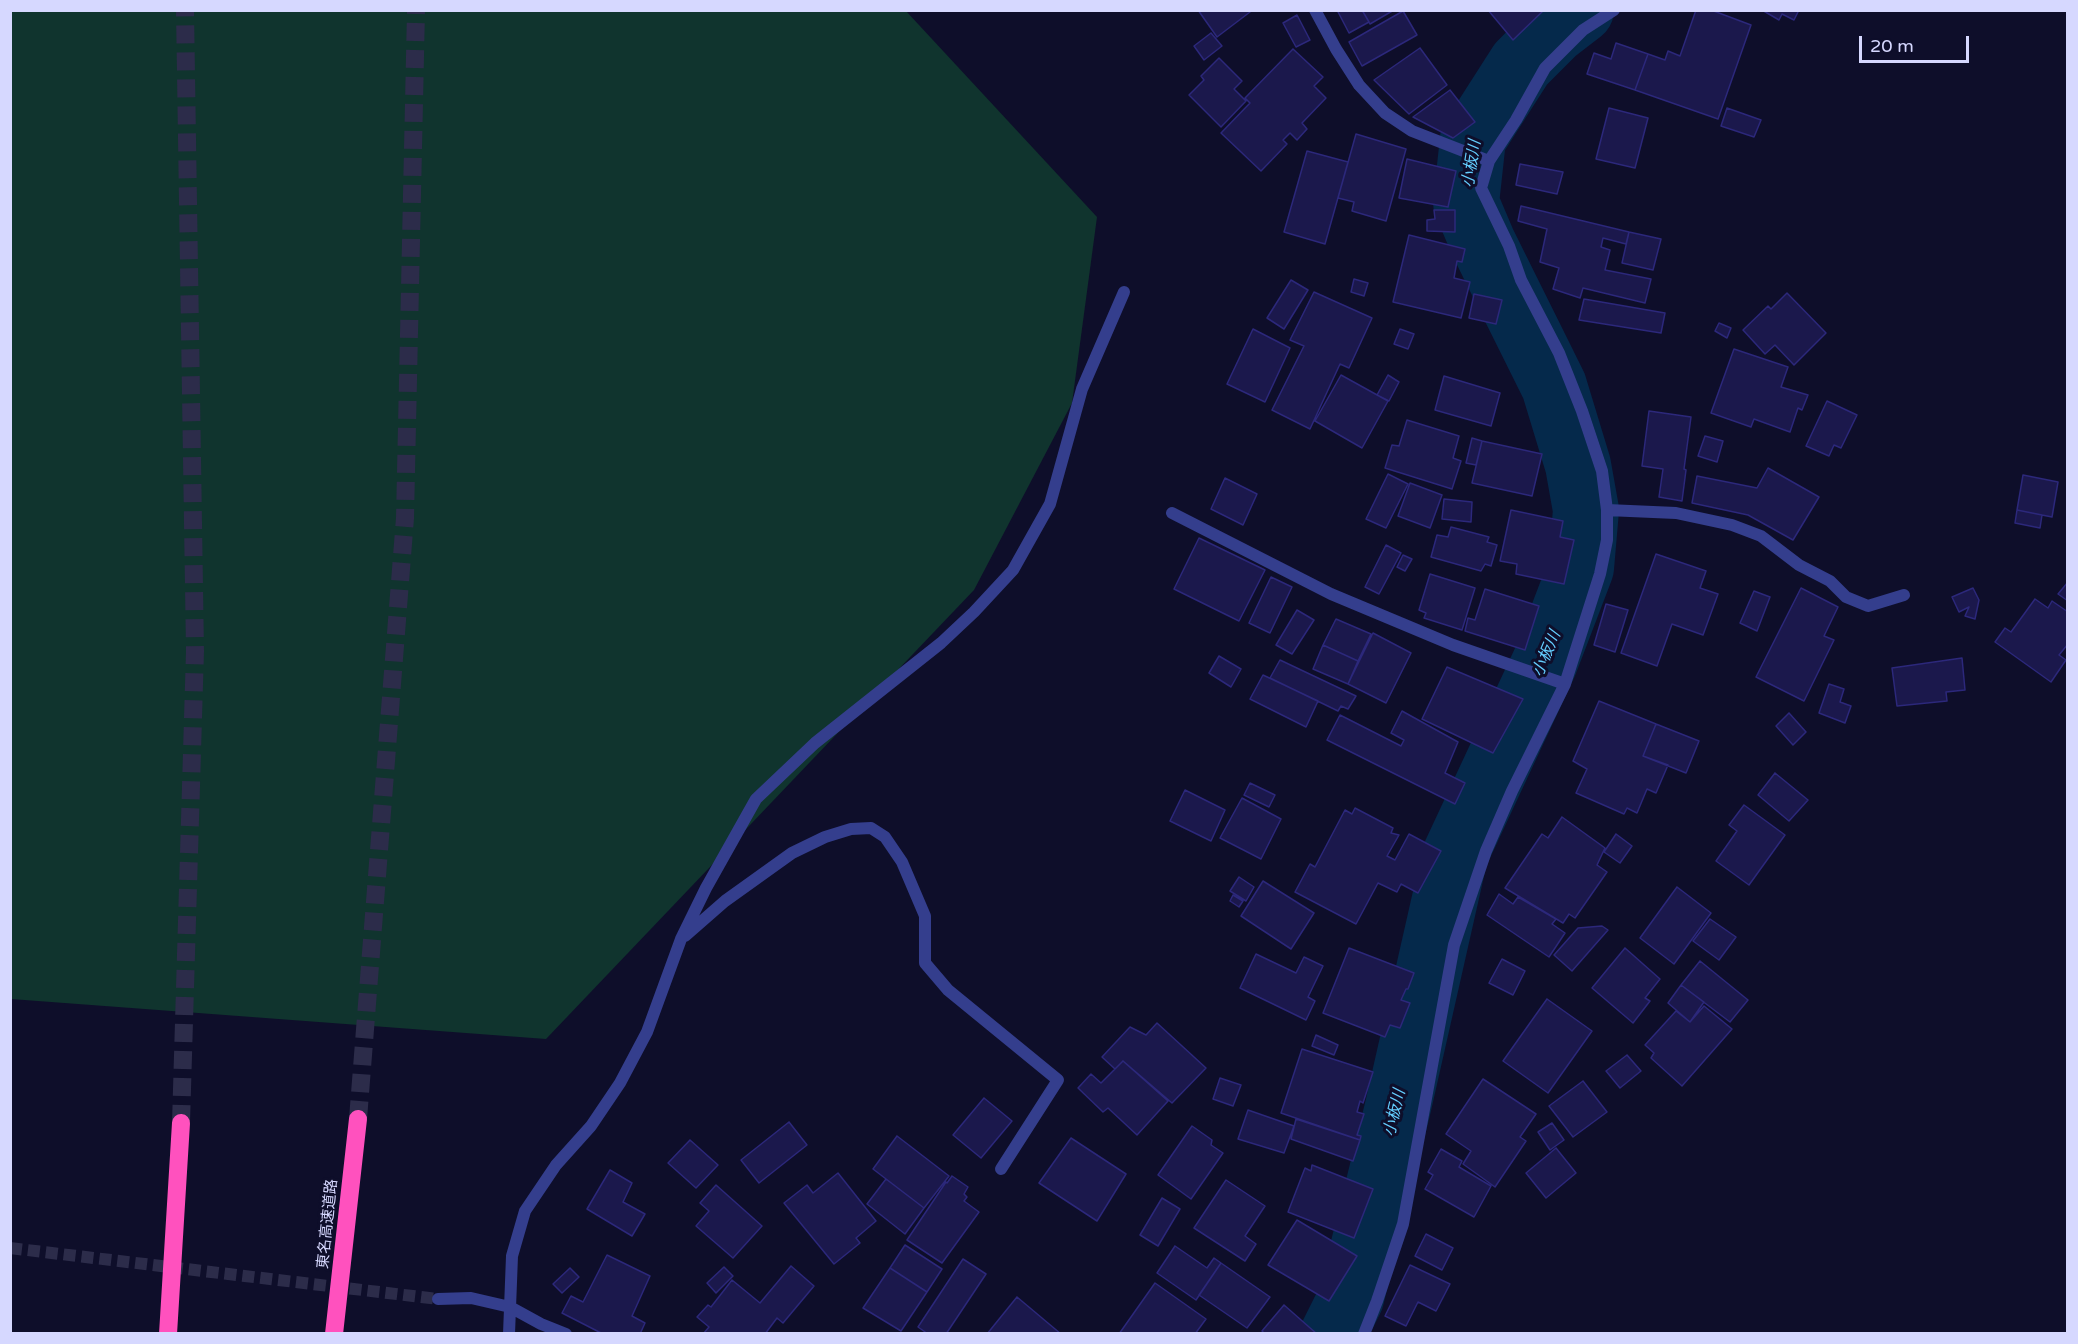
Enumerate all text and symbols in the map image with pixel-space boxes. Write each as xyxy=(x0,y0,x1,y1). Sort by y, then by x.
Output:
scale bar xyxy=(1862,24,1972,62)
text: 20 m xyxy=(1870,35,1914,57)
water label: 小板川 xyxy=(1459,139,1485,189)
water label: 小板川 xyxy=(1529,628,1565,680)
water label: 小板川 xyxy=(1380,1087,1410,1139)
street label: 東名高速道路 xyxy=(314,1178,342,1270)

